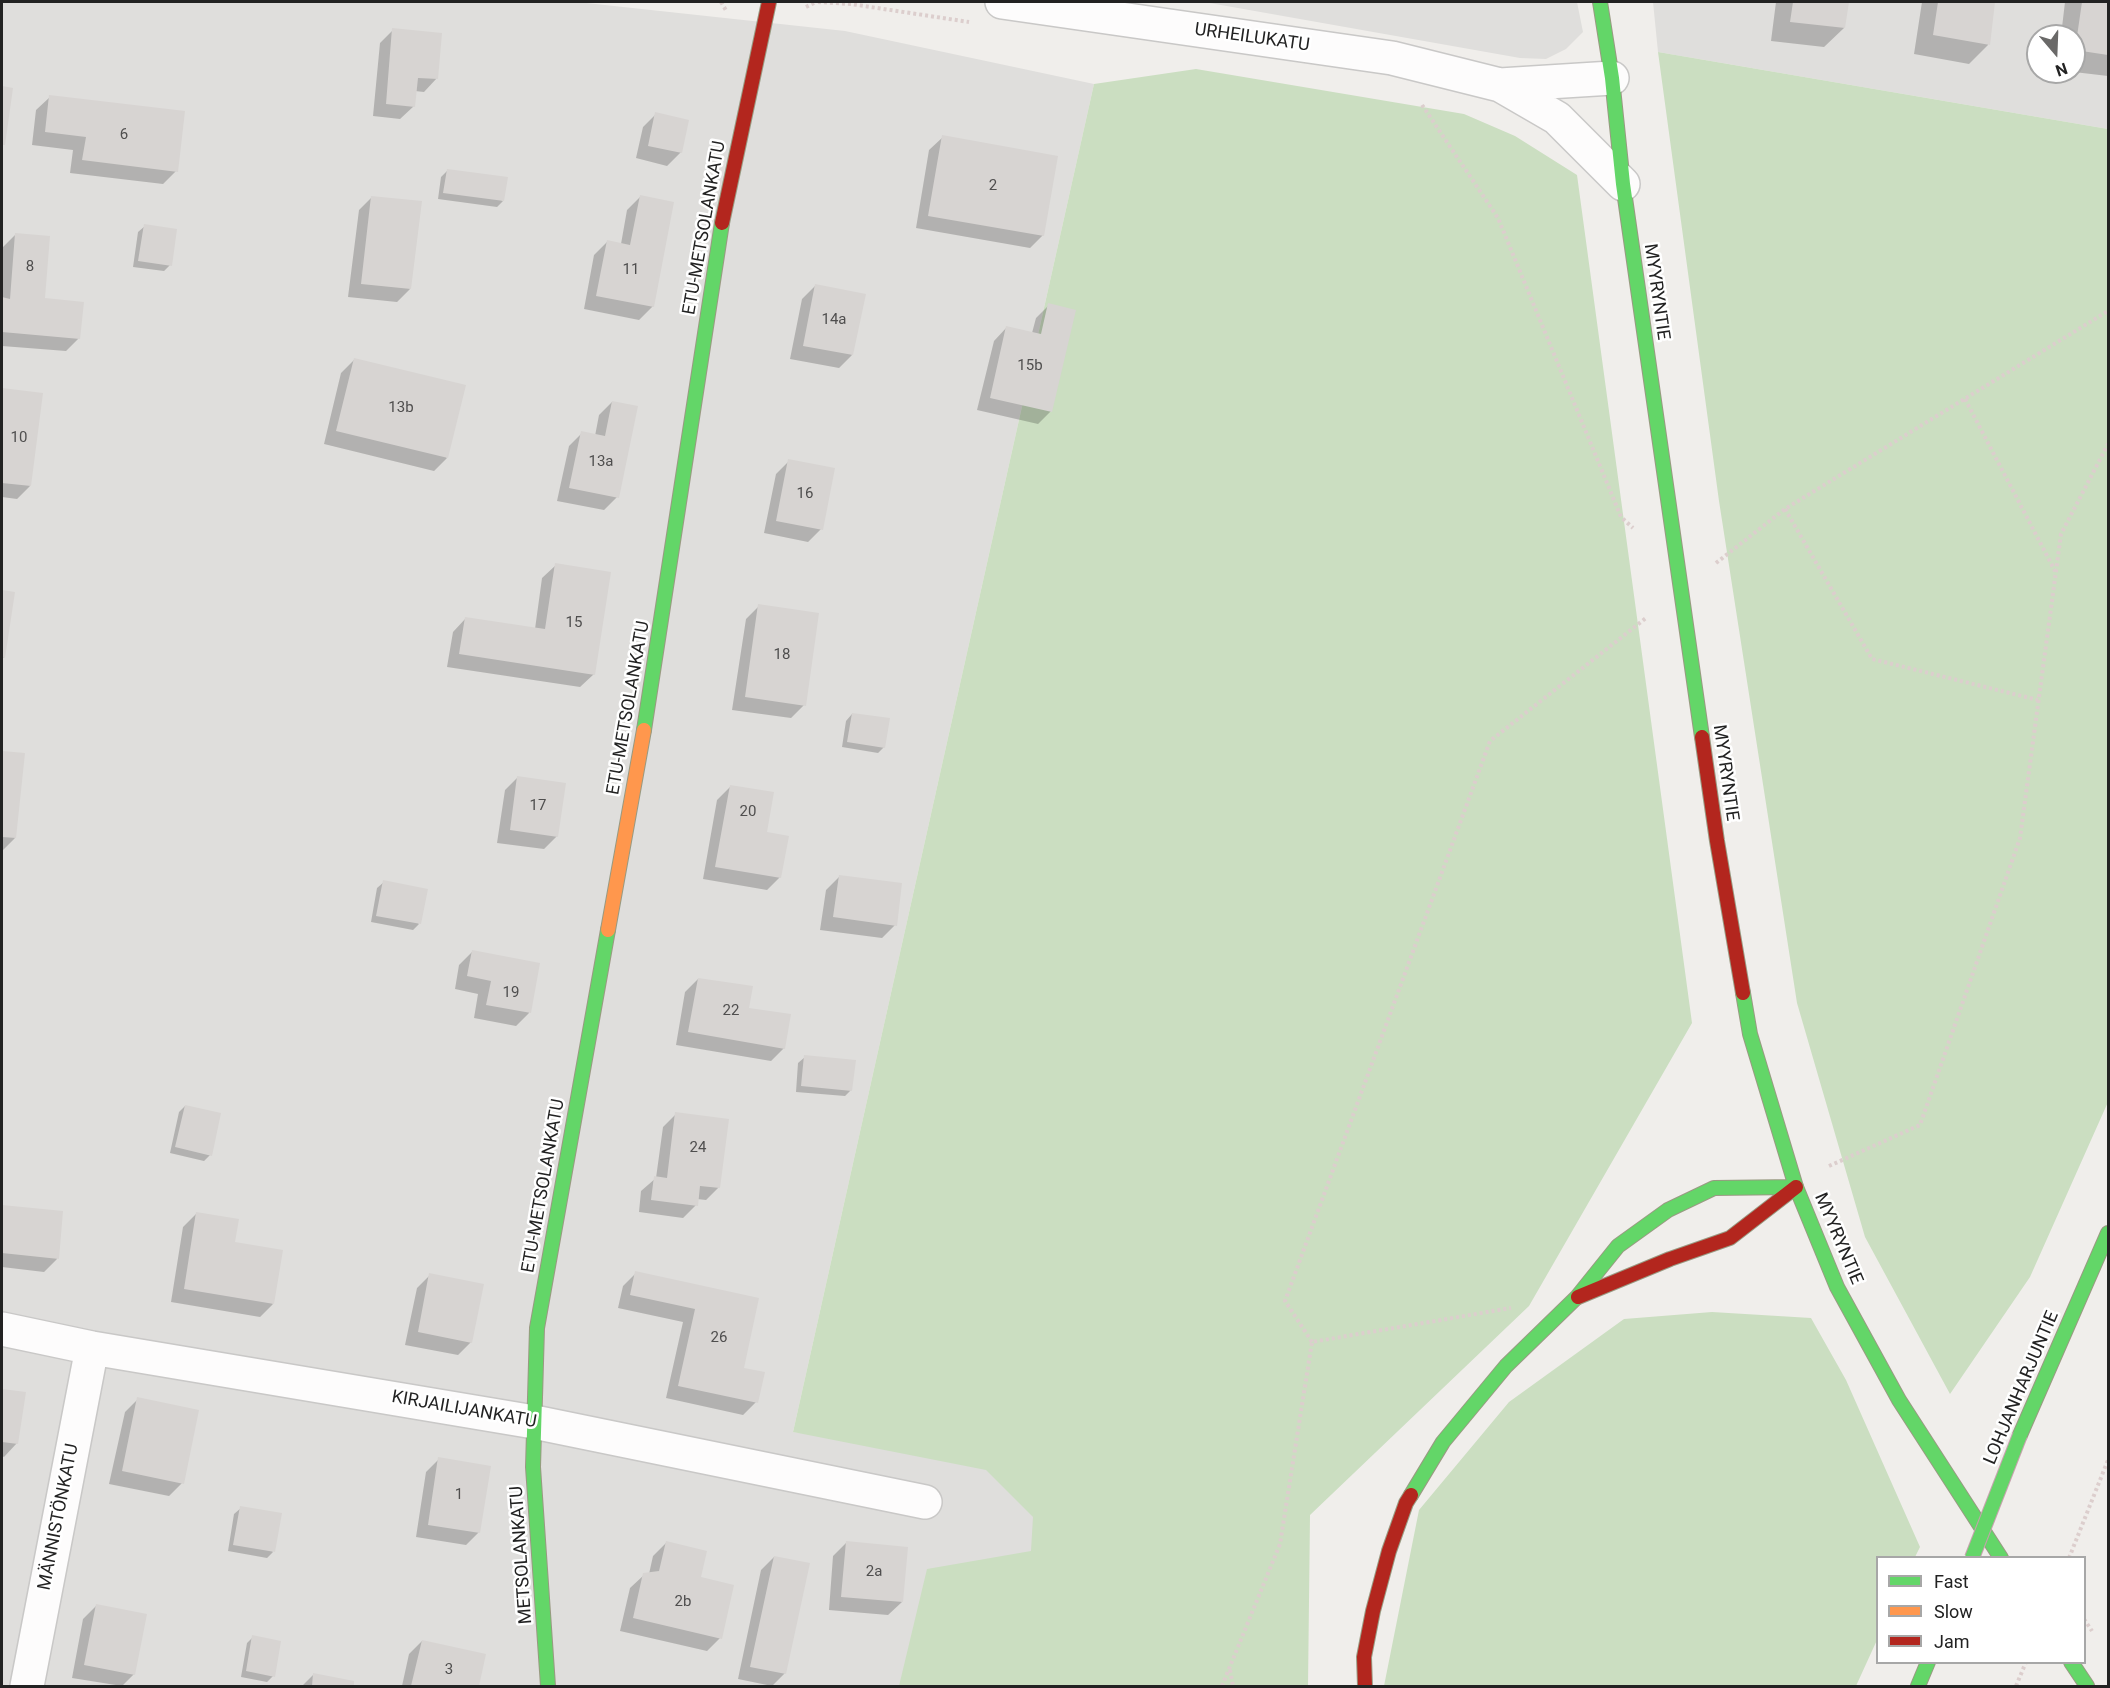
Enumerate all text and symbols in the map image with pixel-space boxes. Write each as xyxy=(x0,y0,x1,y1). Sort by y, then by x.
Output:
street label: URHEILUKATU xyxy=(1193,19,1311,57)
north arrow xyxy=(2026,24,2086,84)
text: N xyxy=(2053,59,2070,80)
house number: 6 xyxy=(120,126,128,144)
street label: ETU-METSOLANKATU xyxy=(679,139,731,317)
house number: 2 xyxy=(989,177,997,195)
street label: MYYRYNTIE xyxy=(1639,242,1673,342)
house number: 8 xyxy=(26,258,34,276)
house number: 11 xyxy=(623,261,639,279)
house number: 14a xyxy=(821,311,847,329)
house number: 15b xyxy=(1017,357,1043,375)
house number: 13b xyxy=(388,399,414,417)
house number: 10 xyxy=(11,429,27,447)
house number: 13a xyxy=(588,453,614,471)
house number: 16 xyxy=(797,485,813,503)
house number: 15 xyxy=(566,614,582,632)
street label: ETU-METSOLANKATU xyxy=(603,619,655,797)
house number: 18 xyxy=(774,646,790,664)
street label: MYYRYNTIE xyxy=(1708,723,1742,823)
house number: 17 xyxy=(530,797,546,815)
house number: 20 xyxy=(740,803,756,821)
house number: 19 xyxy=(503,984,519,1002)
house number: 22 xyxy=(723,1002,739,1020)
street label: ETU-METSOLANKATU xyxy=(518,1097,570,1275)
house number: 24 xyxy=(690,1139,706,1157)
street label: MYYRYNTIE xyxy=(1809,1190,1867,1288)
street label: LOHJANHARJUNTIE xyxy=(1980,1308,2064,1468)
house number: 26 xyxy=(711,1329,727,1347)
street label: KIRJAILIJANKATU xyxy=(390,1387,538,1433)
street label: MÄNNISTÖNKATU xyxy=(34,1442,84,1592)
street label: METSOLANKATU xyxy=(506,1485,538,1625)
house number: 1 xyxy=(455,1486,463,1504)
legend xyxy=(1876,1556,2086,1664)
house number: 2a xyxy=(866,1563,882,1581)
text: Fast xyxy=(1934,1571,1969,1592)
house number: 2b xyxy=(675,1593,691,1611)
text: Slow xyxy=(1934,1601,1973,1622)
text: Jam xyxy=(1934,1631,1970,1652)
house number: 3 xyxy=(445,1661,453,1679)

